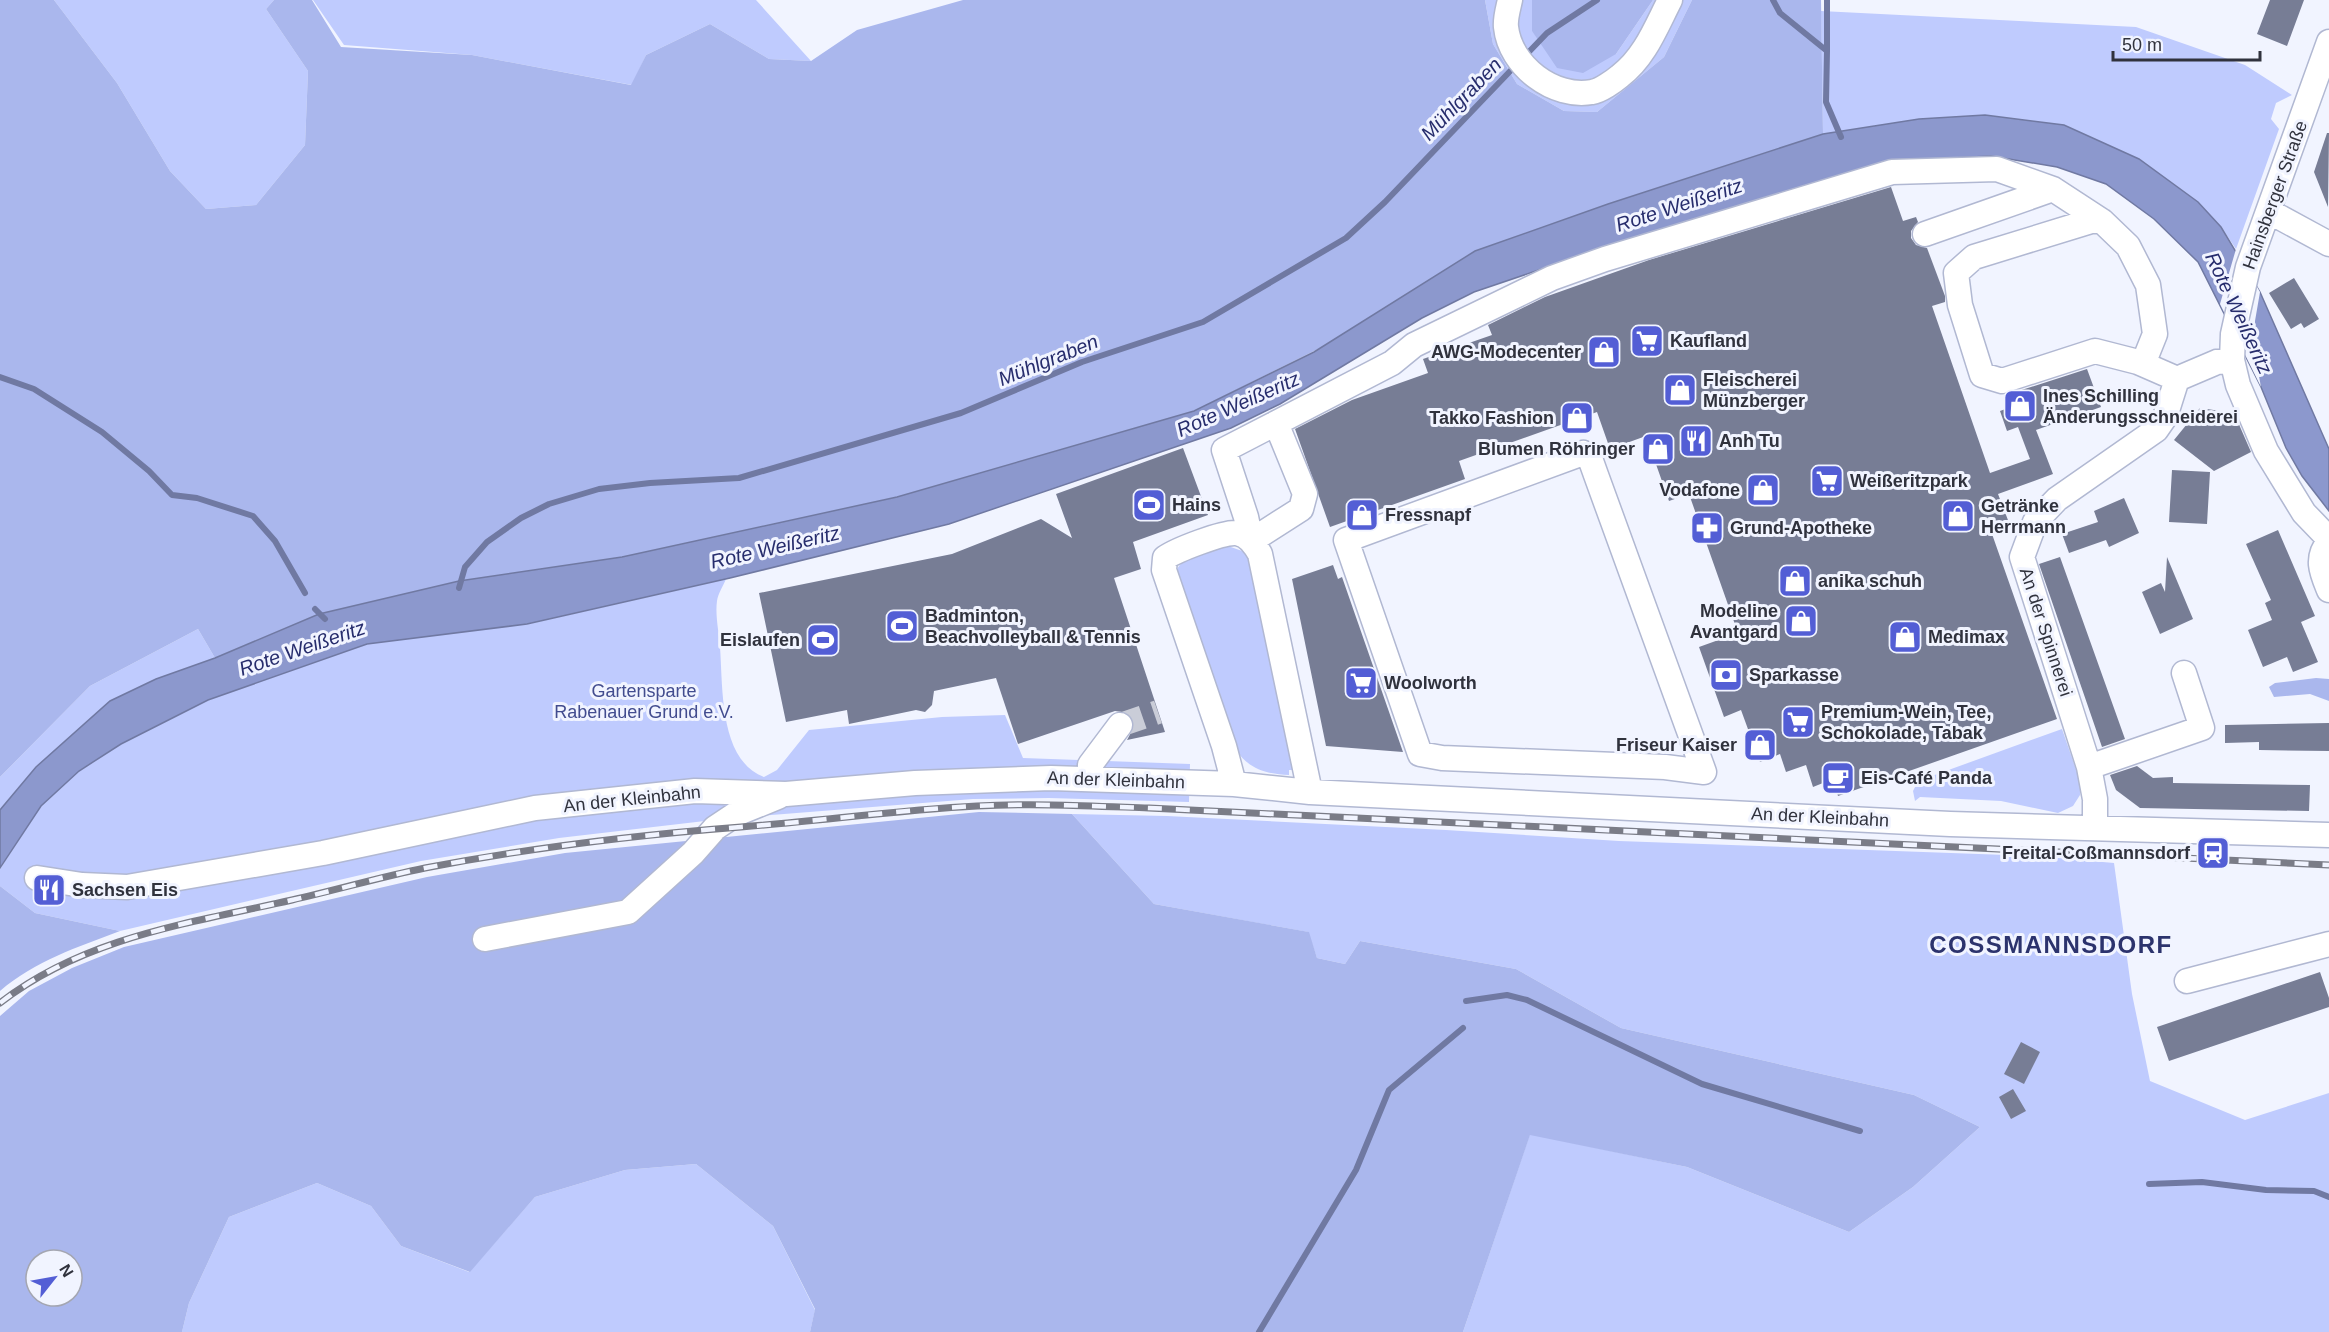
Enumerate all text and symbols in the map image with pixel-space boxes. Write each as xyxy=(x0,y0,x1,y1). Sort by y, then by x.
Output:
scale bar xyxy=(2113,24,2260,62)
text: 50 m xyxy=(2122,35,2162,55)
water label: Mühlgraben xyxy=(1416,53,1506,145)
street label: Hainsberger Straße xyxy=(2239,118,2311,272)
water label: Rote Weißeritz xyxy=(1613,174,1745,236)
water label: Rote Weißeritz xyxy=(2201,249,2277,377)
supermarket icon: Kaufland xyxy=(1629,323,1665,359)
water label: Mühlgraben xyxy=(995,330,1101,390)
place label: Kaufland xyxy=(1670,331,1747,351)
shop icon: AWG-Modecenter xyxy=(1586,334,1622,370)
place label: AWG-Modecenter xyxy=(1431,342,1581,362)
water label: Rote Weißeritz xyxy=(1173,367,1303,441)
place label: Fleischerei Münzberger xyxy=(1703,370,1805,411)
shop icon: Fleischerei Münzberger xyxy=(1662,372,1698,408)
place label: Ines Schilling Änderungsschneiderei xyxy=(2043,386,2238,427)
shop icon: Ines Schilling Änderungsschneiderei xyxy=(2002,388,2038,424)
shop icon: Takko Fashion xyxy=(1559,400,1595,436)
place label: Takko Fashion xyxy=(1429,408,1554,428)
restaurant icon: Anh Tu xyxy=(1678,423,1714,459)
shop icon: Blumen Röhringer xyxy=(1640,431,1676,467)
place label: Anh Tu xyxy=(1719,431,1780,451)
place label: Blumen Röhringer xyxy=(1478,439,1635,459)
supermarket icon: Weißeritzpark xyxy=(1809,463,1845,499)
place label: Weißeritzpark xyxy=(1850,471,1969,491)
shop icon: Vodafone xyxy=(1745,472,1781,508)
place label: Vodafone xyxy=(1659,480,1740,500)
sports icon: Hains xyxy=(1131,487,1167,523)
place label: Hains xyxy=(1172,495,1221,515)
place label: Getränke Herrmann xyxy=(1981,496,2066,537)
shop icon: Fressnapf xyxy=(1344,497,1380,533)
shop icon: Getränke Herrmann xyxy=(1940,498,1976,534)
place label: Fressnapf xyxy=(1385,505,1472,525)
pharmacy icon: Grund-Apotheke xyxy=(1689,510,1725,546)
place label: Grund-Apotheke xyxy=(1730,518,1872,538)
water label: Rote Weißeritz xyxy=(708,521,842,573)
shop icon: anika schuh xyxy=(1777,563,1813,599)
street label: An der Spinnerei xyxy=(2016,565,2076,699)
place label: anika schuh xyxy=(1818,571,1922,591)
place label: Modeline Avantgard xyxy=(1690,601,1778,642)
shop icon: Modeline Avantgard xyxy=(1783,603,1819,639)
place label: Badminton, Beachvolleyball & Tennis xyxy=(925,606,1141,647)
sports icon: Badminton, Beachvolleyball & Tennis xyxy=(884,608,920,644)
water label: Rote Weißeritz xyxy=(236,616,368,680)
shop icon: Medimax xyxy=(1887,619,1923,655)
sports icon: Eislaufen xyxy=(805,622,841,658)
place label: Medimax xyxy=(1928,627,2005,647)
place label: Eislaufen xyxy=(720,630,800,650)
bank icon: Sparkasse xyxy=(1708,657,1744,693)
supermarket icon: Woolworth xyxy=(1343,665,1379,701)
place label: Sparkasse xyxy=(1749,665,1839,685)
place label: Woolworth xyxy=(1384,673,1477,693)
park label: Gartensparte Rabenauer Grund e.V. xyxy=(554,681,734,722)
place label: Premium-Wein, Tee, Schokolade, Tabak xyxy=(1821,702,1991,743)
supermarket icon: Premium-Wein, Tee, Schokolade, Tabak xyxy=(1780,704,1816,740)
shop icon: Friseur Kaiser xyxy=(1742,727,1778,763)
place label: Friseur Kaiser xyxy=(1616,735,1737,755)
cafe icon: Eis-Café Panda xyxy=(1820,760,1856,796)
street label: An der Kleinbahn xyxy=(1047,768,1185,792)
place label: Eis-Café Panda xyxy=(1861,768,1993,788)
street label: An der Kleinbahn xyxy=(562,782,702,816)
street label: An der Kleinbahn xyxy=(1751,803,1889,831)
station icon: Freital-Coßmannsdorf xyxy=(2195,835,2231,871)
place label: Freital-Coßmannsdorf xyxy=(2002,843,2191,863)
restaurant icon: Sachsen Eis xyxy=(31,872,67,908)
place label: Sachsen Eis xyxy=(72,880,178,900)
district label: COSSMANNSDORF xyxy=(1929,931,2173,958)
north arrow xyxy=(24,1248,84,1308)
text: N xyxy=(56,1261,77,1280)

